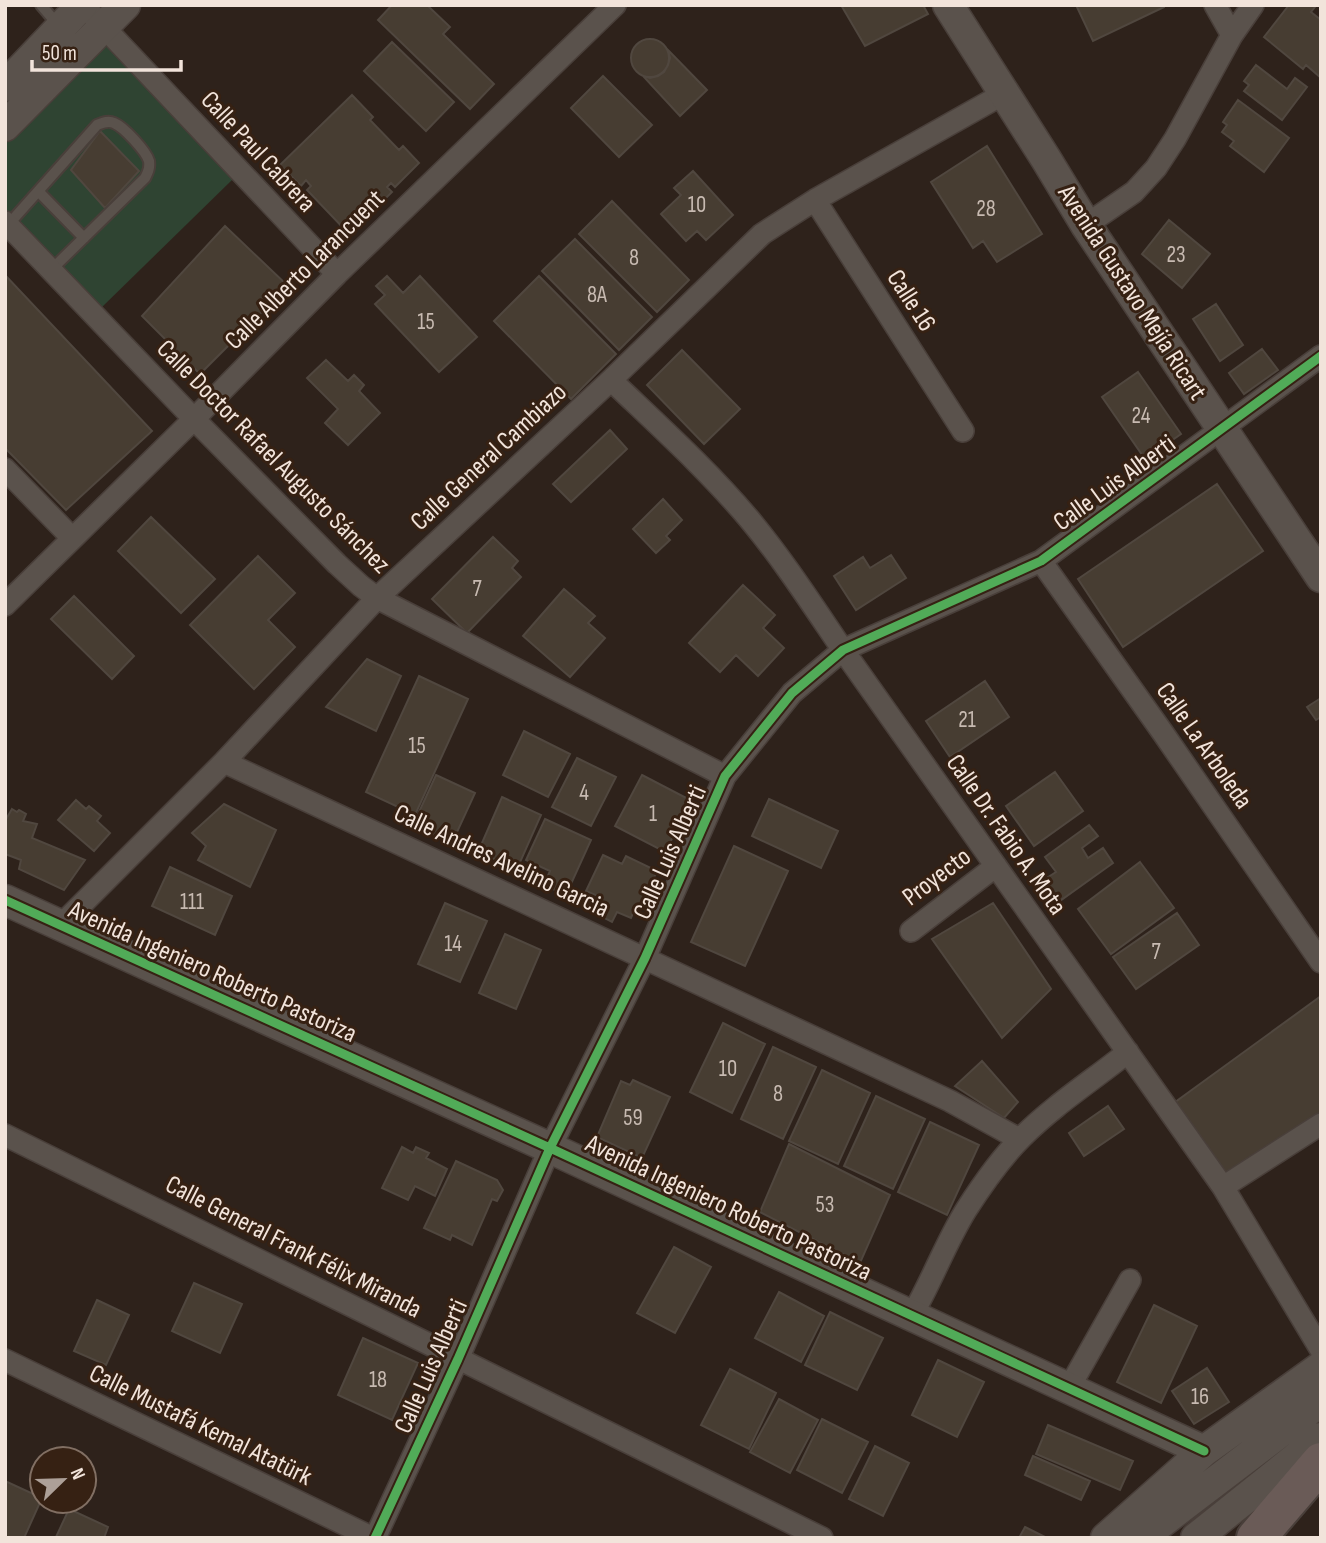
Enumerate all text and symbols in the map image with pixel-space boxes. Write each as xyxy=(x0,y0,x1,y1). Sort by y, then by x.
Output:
scale bar xyxy=(32,28,180,72)
text: 50 m xyxy=(42,41,77,66)
street label: Calle Paul Cabrera xyxy=(194,85,322,219)
street label: Avenida Gustavo Mejía Ricart xyxy=(1050,179,1213,406)
street label: Calle Alberto Larancuent xyxy=(219,184,391,356)
house number: 10 xyxy=(688,191,706,219)
house number: 28 xyxy=(976,195,996,223)
house number: 23 xyxy=(1166,241,1186,269)
house number: 8 xyxy=(629,244,639,272)
street label: Calle 16 xyxy=(880,264,942,337)
house number: 8A xyxy=(587,281,607,309)
house number: 15 xyxy=(417,308,435,336)
street label: Calle Doctor Rafael Augusto Sánchez xyxy=(150,334,396,580)
street label: Calle General Cambiazo xyxy=(405,377,573,537)
house number: 24 xyxy=(1132,402,1151,430)
street label: Calle Luis Alberti xyxy=(1048,429,1182,538)
house number: 7 xyxy=(472,575,482,603)
street label: Calle La Arboleda xyxy=(1149,677,1259,815)
house number: 21 xyxy=(958,706,976,734)
house number: 15 xyxy=(408,732,426,760)
street label: Calle Dr. Fabio A. Mota xyxy=(939,749,1073,921)
house number: 4 xyxy=(579,779,589,807)
street label: Calle Luis Alberti xyxy=(627,781,714,924)
street label: Calle Andres Avelino Garcia xyxy=(389,798,614,925)
house number: 1 xyxy=(649,800,657,828)
street label: Proyecto xyxy=(897,841,977,913)
house number: 111 xyxy=(180,888,204,916)
street label: Avenida Ingeniero Roberto Pastoriza xyxy=(63,894,361,1050)
house number: 14 xyxy=(444,930,462,958)
house number: 7 xyxy=(1151,938,1161,966)
house number: 10 xyxy=(719,1055,737,1083)
house number: 8 xyxy=(773,1080,783,1108)
house number: 59 xyxy=(623,1104,643,1132)
street label: Avenida Ingeniero Roberto Pastoriza xyxy=(580,1128,876,1288)
street label: Calle General Frank Félix Miranda xyxy=(160,1169,426,1325)
house number: 53 xyxy=(816,1191,834,1219)
street label: Calle Luis Alberti xyxy=(388,1295,475,1438)
street label: Calle Mustafá Kemal Atatürk xyxy=(84,1358,317,1493)
house number: 18 xyxy=(369,1366,387,1394)
house number: 16 xyxy=(1191,1383,1209,1411)
north arrow xyxy=(28,1445,98,1515)
text: N xyxy=(65,1465,90,1483)

